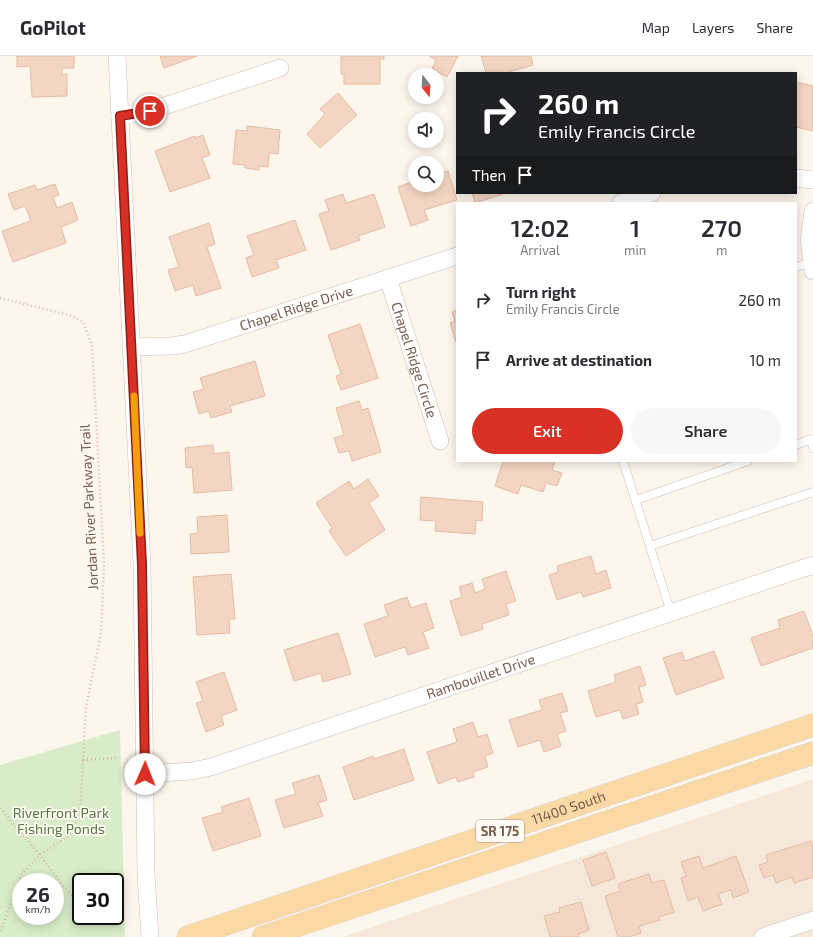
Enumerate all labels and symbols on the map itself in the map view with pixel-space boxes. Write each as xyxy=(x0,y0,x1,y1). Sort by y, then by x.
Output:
north arrow xyxy=(408,68,444,104)
pin xyxy=(133,94,167,128)
street label: Chapel Ridge Drive xyxy=(237,281,355,334)
street label: Chapel Ridge Circle xyxy=(388,300,441,420)
street label: Jordan River Parkway Trail xyxy=(76,423,101,590)
street label: Rambouillet Drive xyxy=(424,650,537,702)
position arrow xyxy=(124,753,166,795)
street label: 11400 South xyxy=(529,787,608,828)
park label: Riverfront Park Fishing Ponds xyxy=(13,804,109,837)
road number: SR 175 xyxy=(476,820,524,842)
speed limit sign: 30 xyxy=(72,873,124,925)

